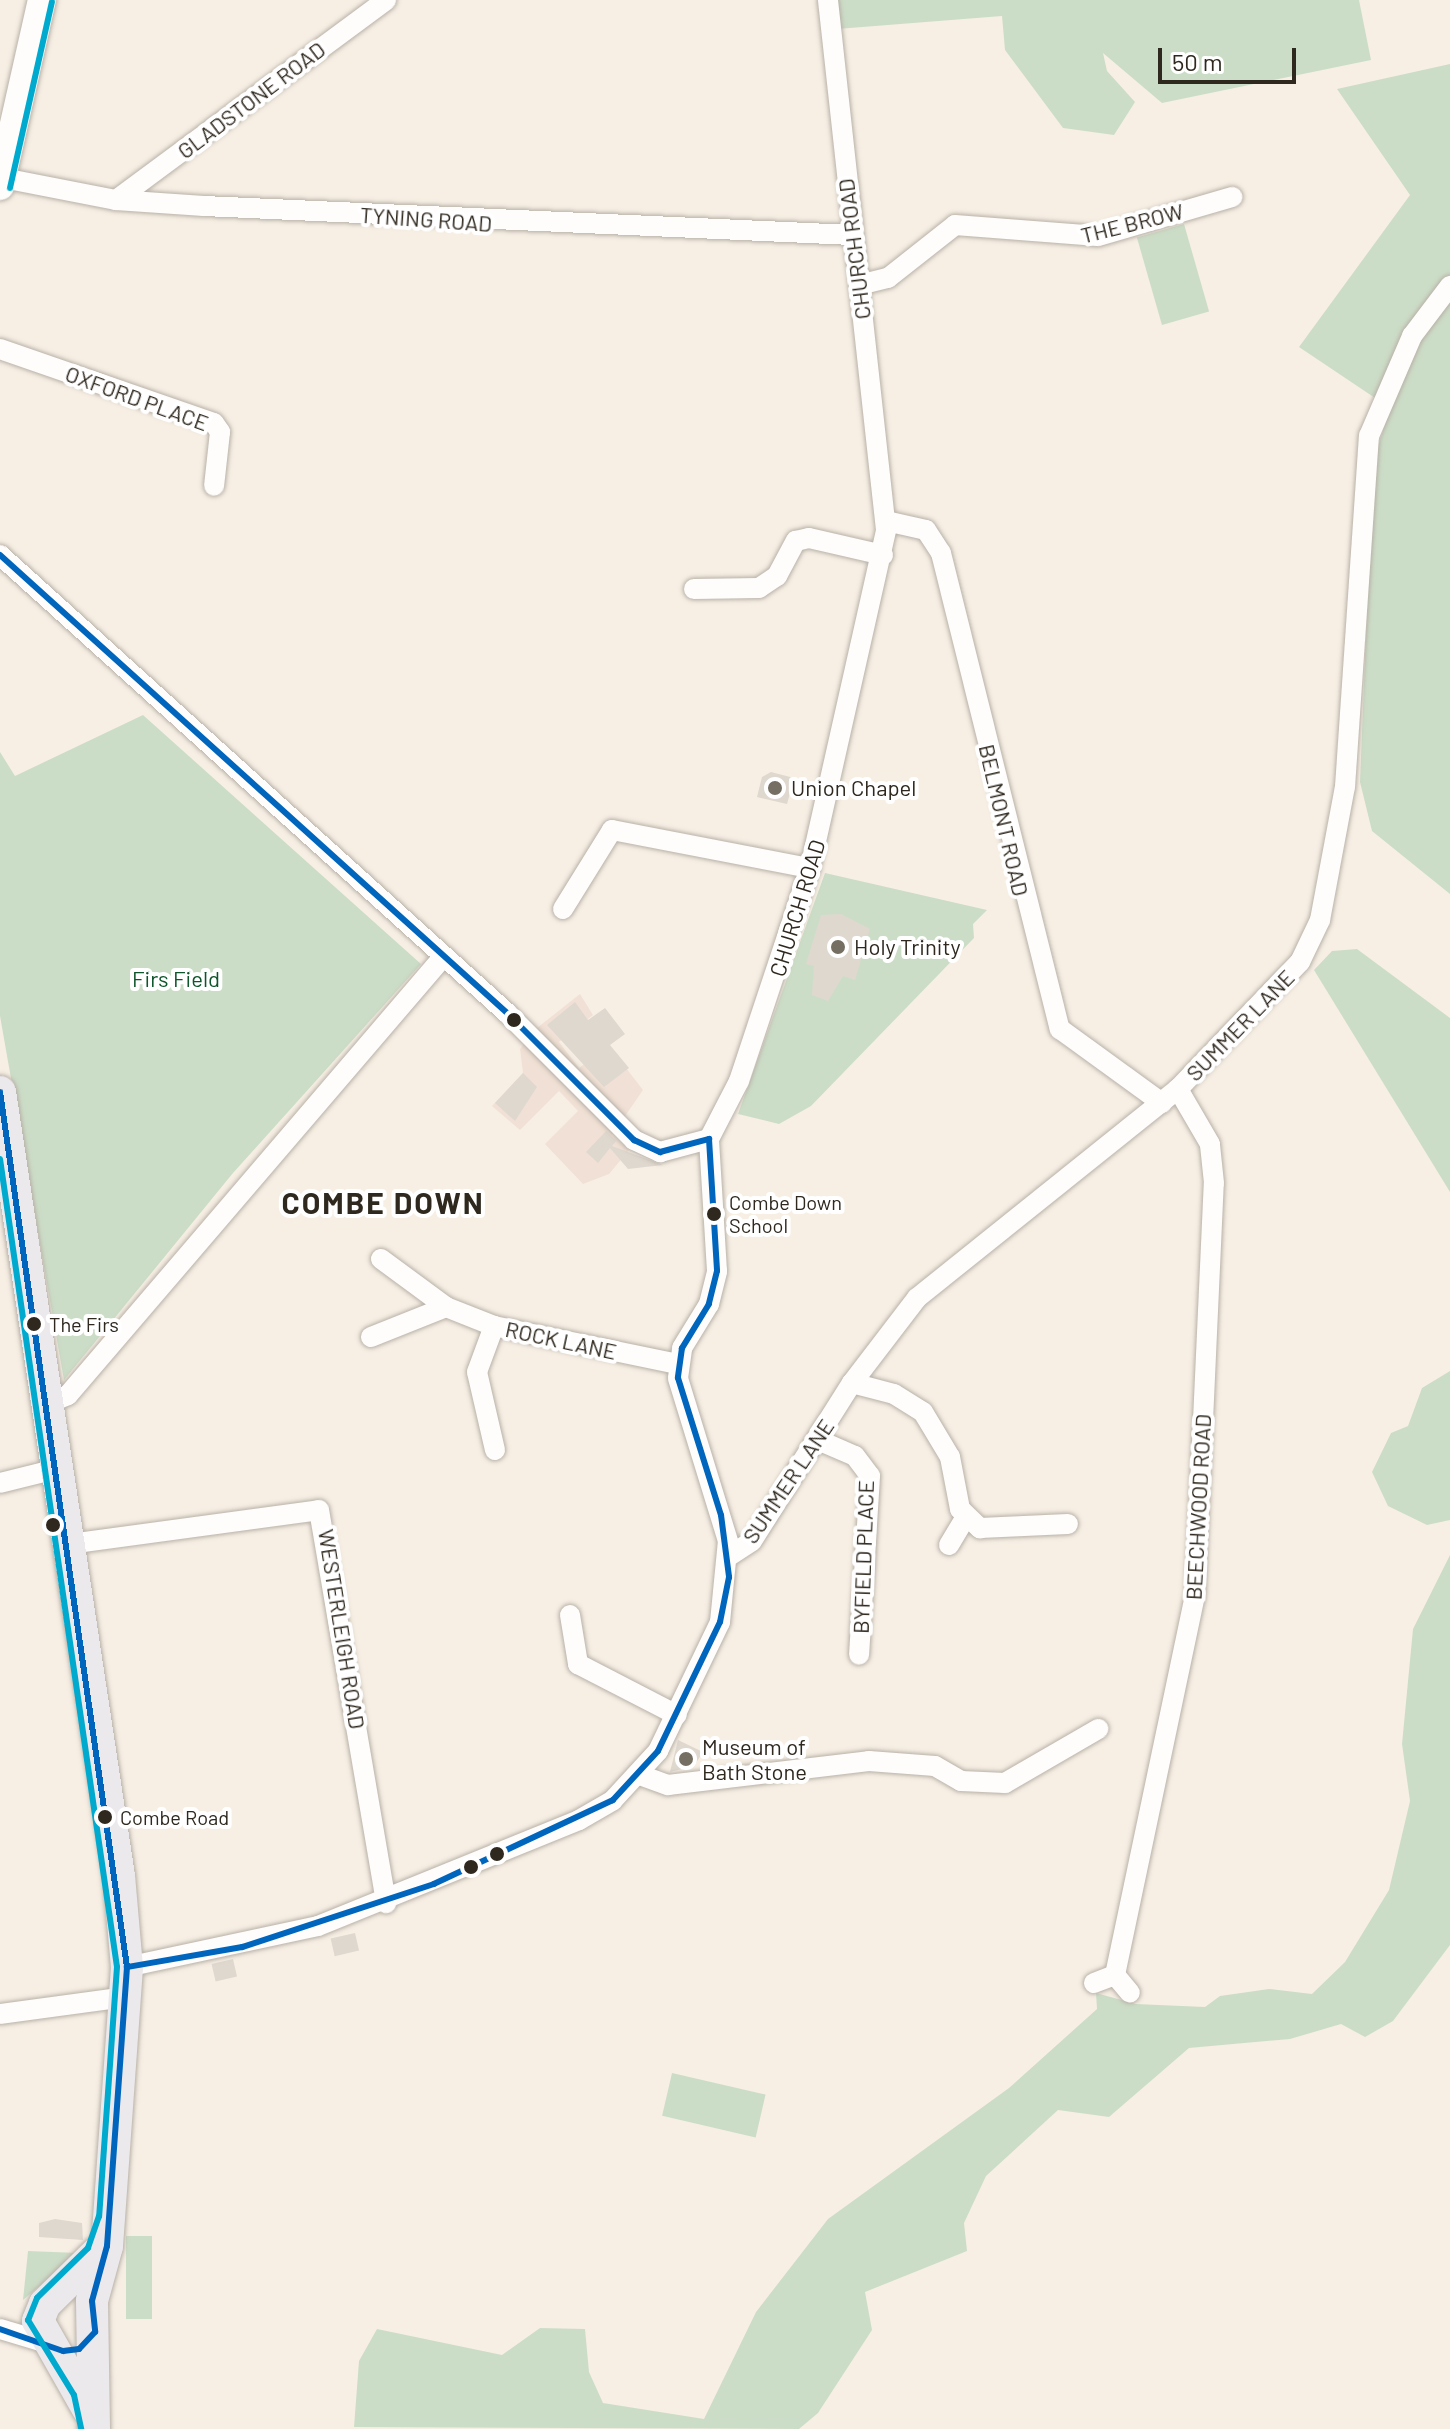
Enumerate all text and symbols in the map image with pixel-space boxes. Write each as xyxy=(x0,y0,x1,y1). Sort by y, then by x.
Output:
scale bar xyxy=(1162,32,1300,82)
street label: GLADSTONE ROAD xyxy=(172,36,330,164)
text: 50 m xyxy=(1172,47,1223,76)
street label: CHURCH ROAD xyxy=(832,177,876,321)
street label: THE BROW xyxy=(1078,198,1186,248)
street label: TYNING ROAD xyxy=(359,201,493,237)
street label: OXFORD PLACE xyxy=(62,360,212,436)
street label: BELMONT ROAD xyxy=(974,742,1034,898)
place label: Union Chapel xyxy=(791,775,916,801)
marker: Union Chapel xyxy=(766,779,784,797)
street label: CHURCH ROAD xyxy=(764,836,830,980)
place label: Holy Trinity xyxy=(854,934,961,960)
marker: Holy Trinity xyxy=(829,938,847,956)
street label: SUMMER LANE xyxy=(1180,964,1300,1086)
park label: Firs Field xyxy=(132,966,220,992)
unlabelled marker xyxy=(506,1012,522,1028)
district label: COMBE DOWN xyxy=(281,1184,485,1220)
place label: Combe Down School xyxy=(729,1190,842,1237)
marker: Combe Down School xyxy=(706,1206,722,1222)
place label: The Firs xyxy=(49,1312,119,1336)
street label: ROCK LANE xyxy=(503,1315,619,1365)
marker: The Firs xyxy=(26,1316,42,1332)
street label: BEECHWOOD ROAD xyxy=(1180,1413,1216,1601)
street label: SUMMER LANE xyxy=(737,1414,839,1548)
street label: BYFIELD PLACE xyxy=(847,1480,879,1634)
unlabelled marker xyxy=(45,1517,61,1533)
street label: WESTERLEIGH ROAD xyxy=(313,1527,371,1731)
place label: Museum of Bath Stone xyxy=(702,1733,807,1784)
marker: Museum of Bath Stone xyxy=(677,1750,695,1768)
place label: Combe Road xyxy=(120,1805,229,1829)
marker: Combe Road xyxy=(97,1809,113,1825)
unlabelled marker xyxy=(489,1846,505,1862)
unlabelled marker xyxy=(463,1859,479,1875)

